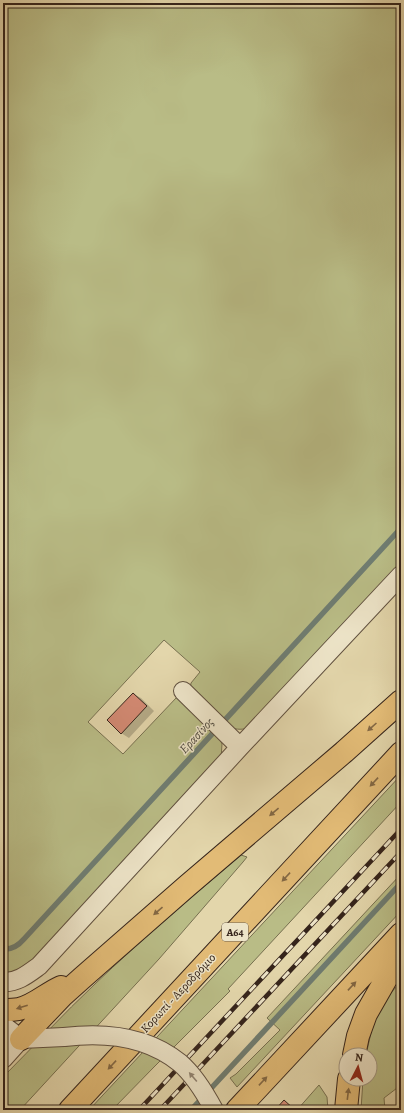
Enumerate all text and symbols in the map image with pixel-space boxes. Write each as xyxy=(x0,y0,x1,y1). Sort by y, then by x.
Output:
water label: Ερασίνος xyxy=(175,713,218,757)
one-way arrow xyxy=(367,722,377,732)
one-way arrow xyxy=(370,777,379,787)
one-way arrow xyxy=(269,807,278,816)
one-way arrow xyxy=(281,872,291,882)
one-way arrow xyxy=(152,907,163,916)
road number: Α64 xyxy=(222,923,248,941)
street label: Κορωπί - Αεροδρόμιο xyxy=(137,950,219,1036)
one-way arrow xyxy=(347,981,357,991)
one-way arrow xyxy=(16,1004,28,1010)
north arrow xyxy=(338,1047,378,1087)
text: N xyxy=(354,1050,364,1065)
one-way arrow xyxy=(107,1060,116,1070)
one-way arrow xyxy=(189,1072,198,1083)
one-way arrow xyxy=(259,1076,268,1087)
one-way arrow xyxy=(344,1088,351,1101)

